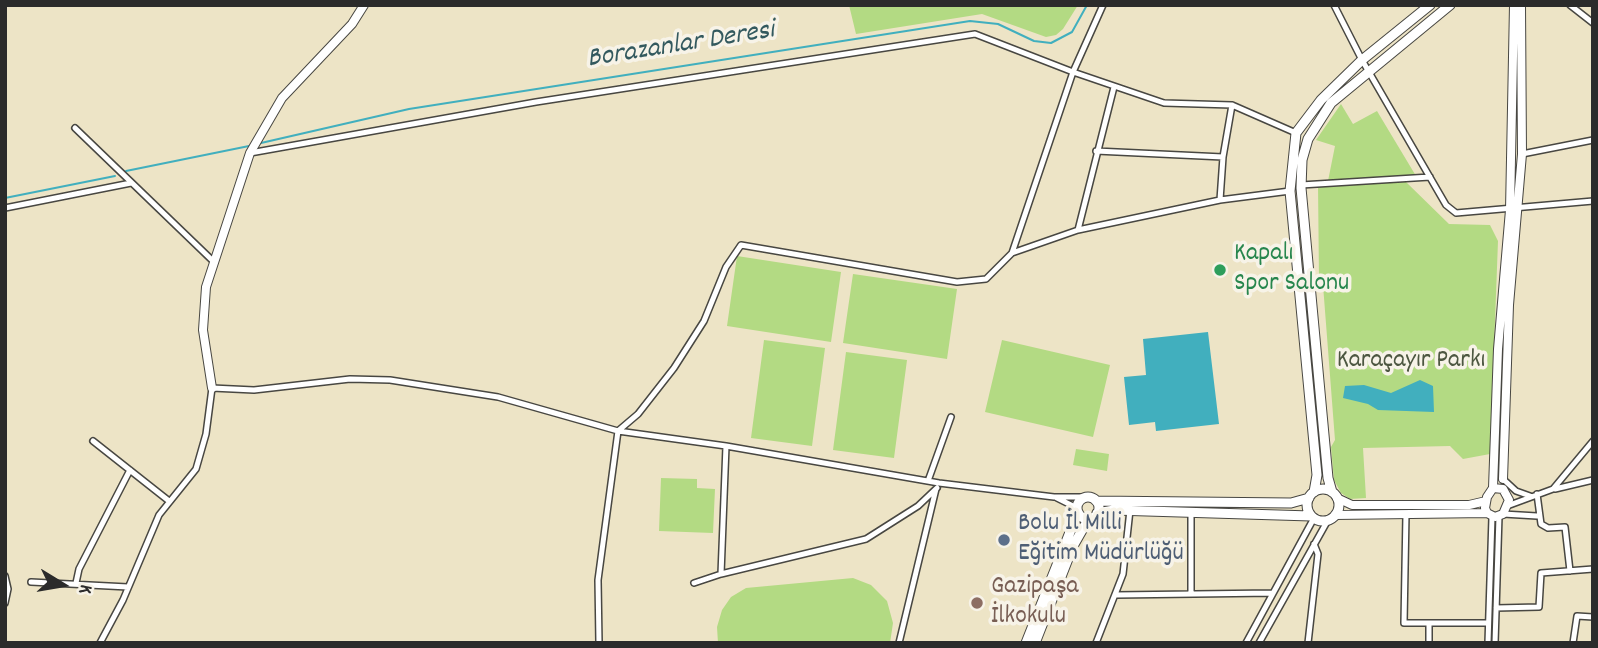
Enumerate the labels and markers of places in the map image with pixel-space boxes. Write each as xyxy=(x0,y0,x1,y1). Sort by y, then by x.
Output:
place label: Kapalı Spor Salonu xyxy=(1234,239,1349,300)
marker: Kapalı Spor Salonu xyxy=(1212,262,1228,278)
place label: Bolu İl Milli Eğitim Müdürlüğü xyxy=(1018,509,1184,570)
marker: Bolu İl Milli Eğitim Müdürlüğü xyxy=(996,532,1012,548)
place label: Gazipaşa İlkokulu xyxy=(991,572,1079,634)
marker: Gazipaşa İlkokulu xyxy=(969,595,985,611)

